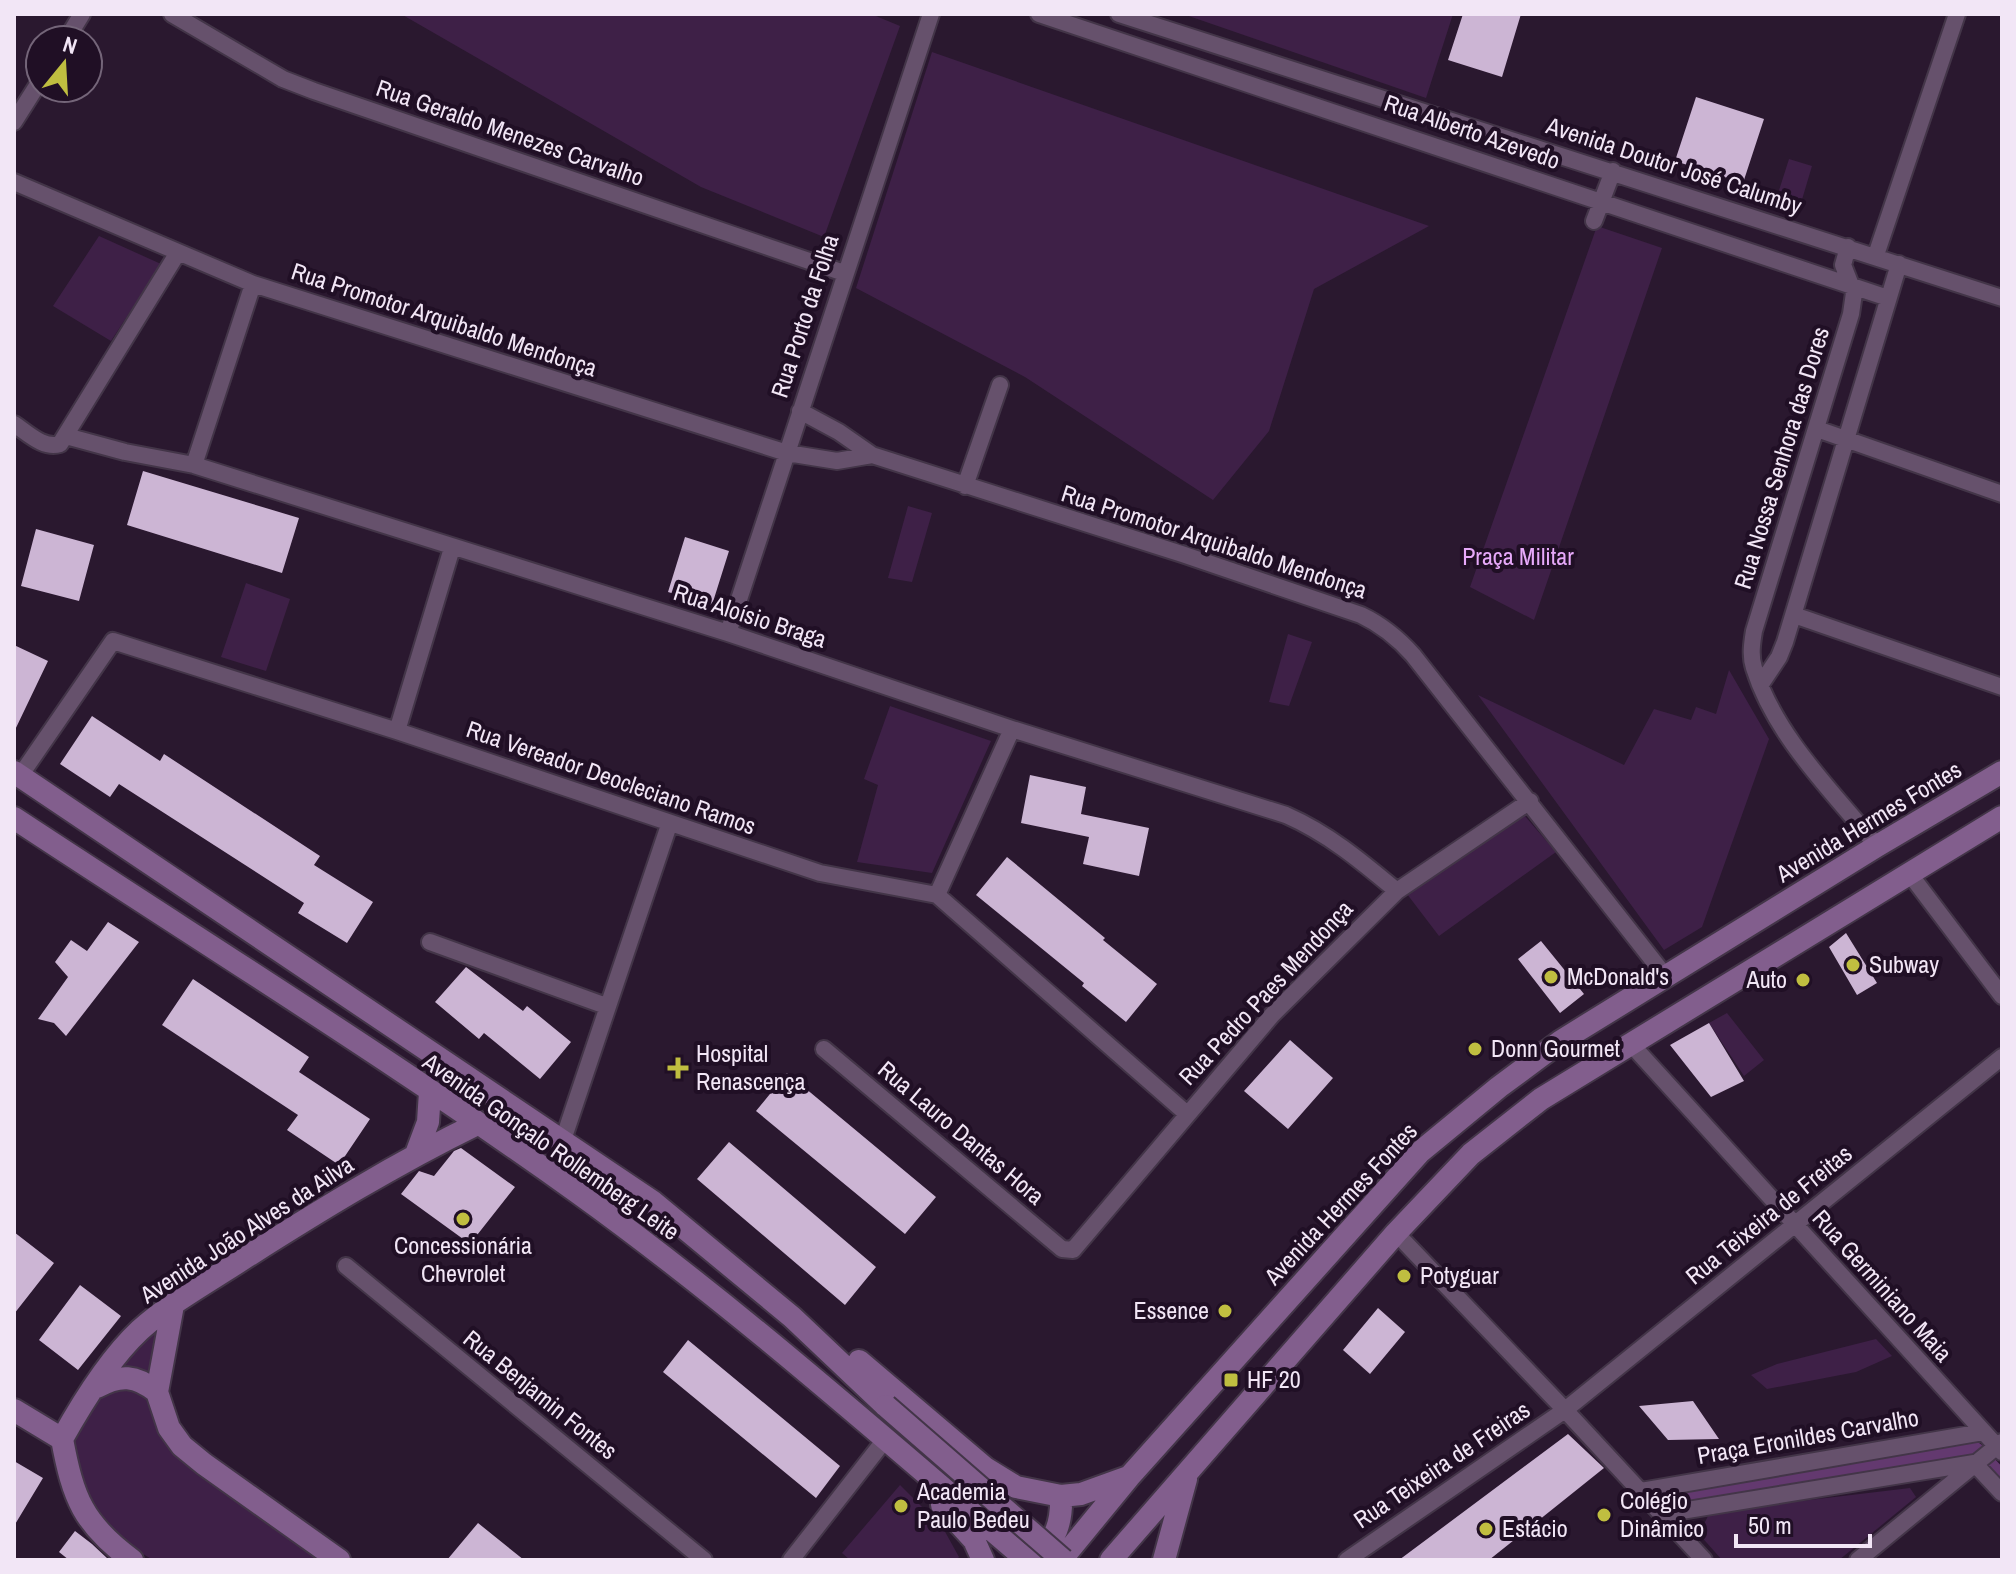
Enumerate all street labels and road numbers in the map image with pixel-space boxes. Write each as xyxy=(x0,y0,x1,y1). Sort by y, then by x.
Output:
street label: Rua Geraldo Menezes Carvalho xyxy=(372,71,648,193)
street label: Rua Alberto Azevedo xyxy=(1380,86,1564,176)
street label: Avenida Doutor José Calumby xyxy=(1542,108,1806,222)
street label: Rua Porto da Folha xyxy=(763,230,846,401)
street label: Rua Promotor Arquibaldo Mendonça xyxy=(287,254,601,384)
street label: Rua Nossa Senhora das Dores xyxy=(1726,323,1836,593)
street label: Rua Promotor Arquibaldo Mendonça xyxy=(1057,476,1371,606)
street label: Rua Aloísio Braga xyxy=(670,575,831,655)
street label: Rua Vereador Deocleciano Ramos xyxy=(462,712,760,842)
street label: Avenida Hermes Fontes xyxy=(1769,753,1967,890)
street label: Rua Pedro Paes Mendonça xyxy=(1171,893,1359,1092)
street label: Avenida Gonçalo Rollemberg Leite xyxy=(416,1045,686,1247)
street label: Rua Lauro Dantas Hora xyxy=(872,1053,1052,1211)
street label: Avenida Hermes Fontes xyxy=(1256,1115,1424,1292)
street label: Rua Teixeira de Freitas xyxy=(1679,1137,1858,1291)
street label: Avenida João Alves da Ailva xyxy=(133,1148,359,1311)
street label: Rua Germiniano Maia xyxy=(1806,1202,1960,1368)
street label: Rua Benjamin Fontes xyxy=(457,1322,624,1466)
street label: Rua Teixeira de Freiras xyxy=(1347,1393,1536,1535)
street label: Praça Eronildes Carvalho xyxy=(1695,1401,1921,1471)

